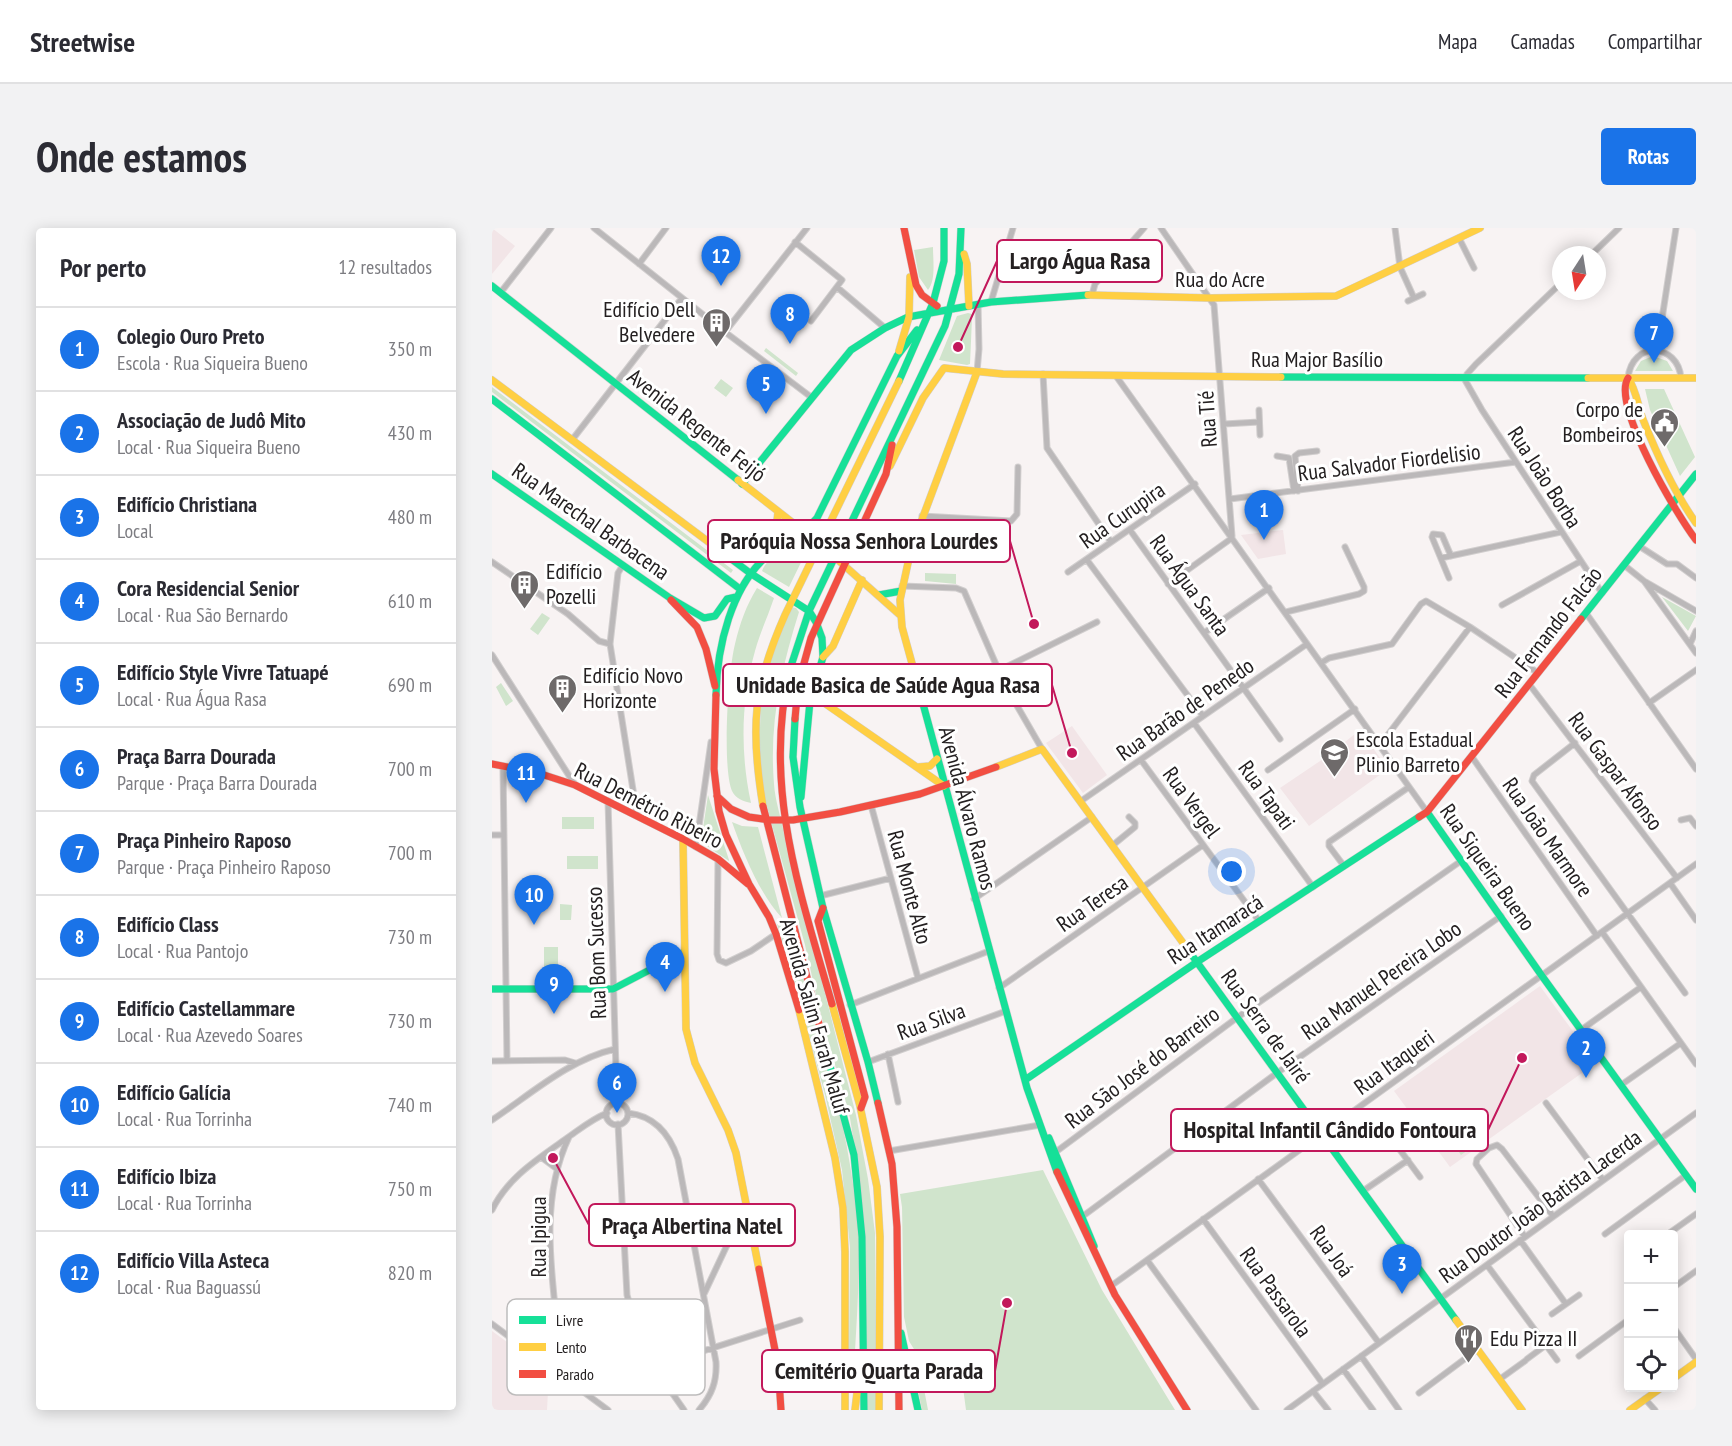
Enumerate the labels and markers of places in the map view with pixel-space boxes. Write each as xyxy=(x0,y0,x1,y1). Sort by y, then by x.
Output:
pin: 12 xyxy=(702,236,740,286)
callout: Largo Água Rasa xyxy=(997,240,1162,282)
pin: 8 xyxy=(770,294,810,344)
place label: Edifício Dell Belvedere xyxy=(603,295,696,348)
building icon: Edifício Dell Belvedere xyxy=(700,306,732,348)
pin: 7 xyxy=(1634,314,1674,363)
pin: 5 xyxy=(746,364,786,414)
place label: Corpo de Bombeiros xyxy=(1562,395,1643,448)
public building icon: Corpo de Bombeiros xyxy=(1648,406,1680,448)
pin: 1 xyxy=(1244,490,1284,540)
callout: Paróquia Nossa Senhora Lourdes xyxy=(708,520,1010,562)
place label: Edifício Pozelli xyxy=(546,557,602,610)
building icon: Edifício Pozelli xyxy=(509,568,541,610)
place label: Edifício Novo Horizonte xyxy=(583,661,683,714)
callout: Unidade Basica de Saúde Agua Rasa xyxy=(723,664,1052,706)
building icon: Edifício Novo Horizonte xyxy=(546,672,578,714)
place label: Escola Estadual Plinio Barreto xyxy=(1356,725,1474,778)
school or university icon: Escola Estadual Plinio Barreto xyxy=(1319,736,1351,778)
pin: 11 xyxy=(507,754,546,803)
pin: 10 xyxy=(514,876,554,925)
pin: 4 xyxy=(646,942,684,992)
pin: 9 xyxy=(534,964,574,1014)
pin: 2 xyxy=(1566,1028,1606,1078)
pin: 6 xyxy=(598,1064,636,1113)
callout: Hospital Infantil Cândido Fontoura xyxy=(1171,1109,1488,1151)
callout: Praça Albertina Natel xyxy=(589,1204,795,1246)
pin: 3 xyxy=(1382,1244,1422,1294)
restaurant icon: Edu Pizza II xyxy=(1453,1322,1485,1364)
place label: Edu Pizza II xyxy=(1490,1324,1577,1352)
callout: Cemitério Quarta Parada xyxy=(762,1350,995,1392)

